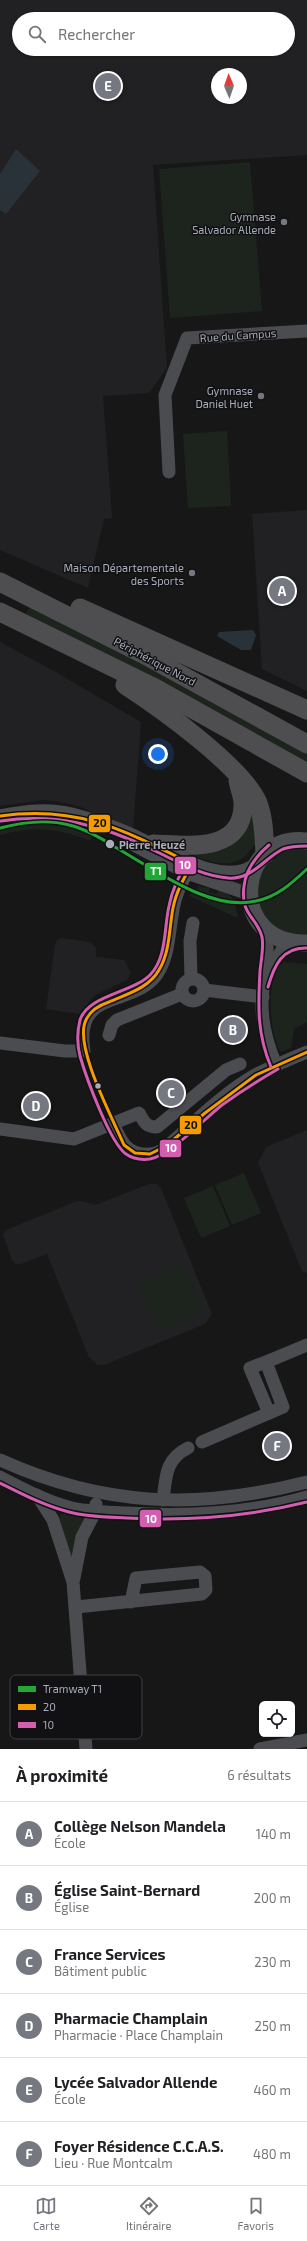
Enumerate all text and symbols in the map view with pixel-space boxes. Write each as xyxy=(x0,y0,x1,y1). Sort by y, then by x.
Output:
search box xyxy=(12,12,295,56)
icon: search xyxy=(26,23,48,45)
text: Rechercher xyxy=(58,25,135,43)
north arrow xyxy=(211,68,247,104)
pin: E xyxy=(95,71,121,101)
place label: Gymnase Salvador Allende xyxy=(192,210,276,236)
marker: Gymnase Salvador Allende xyxy=(279,217,289,227)
street label: Rue du Campus xyxy=(199,326,277,344)
place label: Gymnase Daniel Huet xyxy=(195,384,253,410)
marker: Gymnase Daniel Huet xyxy=(256,391,266,401)
place label: Maison Départementale des Sports xyxy=(63,561,184,587)
marker: Maison Départementale des Sports xyxy=(187,568,197,578)
pin: A xyxy=(269,576,295,606)
street label: Périphérique Nord xyxy=(112,634,198,688)
your location xyxy=(148,744,168,764)
line badge: 20 xyxy=(88,814,111,833)
text: 20 xyxy=(93,816,107,829)
marker: Pierre Heuzé xyxy=(104,838,116,850)
place label: Pierre Heuzé xyxy=(119,838,185,851)
line badge: 10 xyxy=(174,856,197,875)
text: 10 xyxy=(179,858,191,871)
line badge: T1 xyxy=(144,862,167,881)
text: T1 xyxy=(150,864,162,877)
pin: B xyxy=(220,1015,246,1045)
pin: C xyxy=(158,1078,184,1108)
unlabelled marker xyxy=(93,1081,103,1091)
pin: D xyxy=(23,1091,49,1121)
line badge: 20 xyxy=(179,1115,202,1135)
text: 20 xyxy=(184,1118,198,1131)
line badge: 10 xyxy=(159,1139,182,1158)
text: 10 xyxy=(165,1141,177,1154)
pin: F xyxy=(264,1431,290,1461)
line badge: 10 xyxy=(139,1509,162,1528)
text: 10 xyxy=(145,1512,157,1525)
legend xyxy=(10,1675,142,1739)
text: Tramway T1 xyxy=(43,1682,102,1695)
text: 20 xyxy=(43,1700,56,1713)
map controls xyxy=(259,1701,295,1737)
button: locate xyxy=(259,1701,295,1737)
text: 10 xyxy=(43,1718,54,1731)
text: À proximité xyxy=(16,1765,108,1785)
text: 6 résultats xyxy=(227,1767,291,1783)
text: Collège Nelson Mandela xyxy=(54,1817,226,1835)
text: A xyxy=(25,1826,33,1842)
text: 140 m xyxy=(256,1826,291,1842)
text: École xyxy=(54,1835,86,1851)
text: Église Saint-Bernard xyxy=(54,1881,200,1899)
text: B xyxy=(25,1890,33,1906)
text: 200 m xyxy=(254,1890,291,1906)
text: Église xyxy=(54,1899,89,1915)
text: France Services xyxy=(54,1945,166,1963)
text: C xyxy=(25,1954,33,1970)
text: 230 m xyxy=(254,1954,291,1970)
text: Bâtiment public xyxy=(54,1963,147,1979)
text: Pharmacie Champlain xyxy=(54,2009,208,2027)
text: D xyxy=(25,2018,33,2034)
text: 250 m xyxy=(255,2018,291,2034)
text: Pharmacie · Place Champlain xyxy=(54,2027,223,2043)
text: Lycée Salvador Allende xyxy=(54,2073,217,2091)
text: E xyxy=(25,2082,33,2098)
text: 460 m xyxy=(253,2082,291,2098)
text: École xyxy=(54,2091,86,2107)
text: Foyer Résidence C.C.A.S. xyxy=(54,2137,224,2155)
text: F xyxy=(25,2146,33,2162)
text: 480 m xyxy=(253,2146,291,2162)
text: Lieu · Rue Montcalm xyxy=(54,2155,173,2171)
tab: Carte xyxy=(33,2195,60,2232)
tab: Itinéraire xyxy=(126,2195,171,2232)
tab: Favoris xyxy=(237,2195,274,2232)

